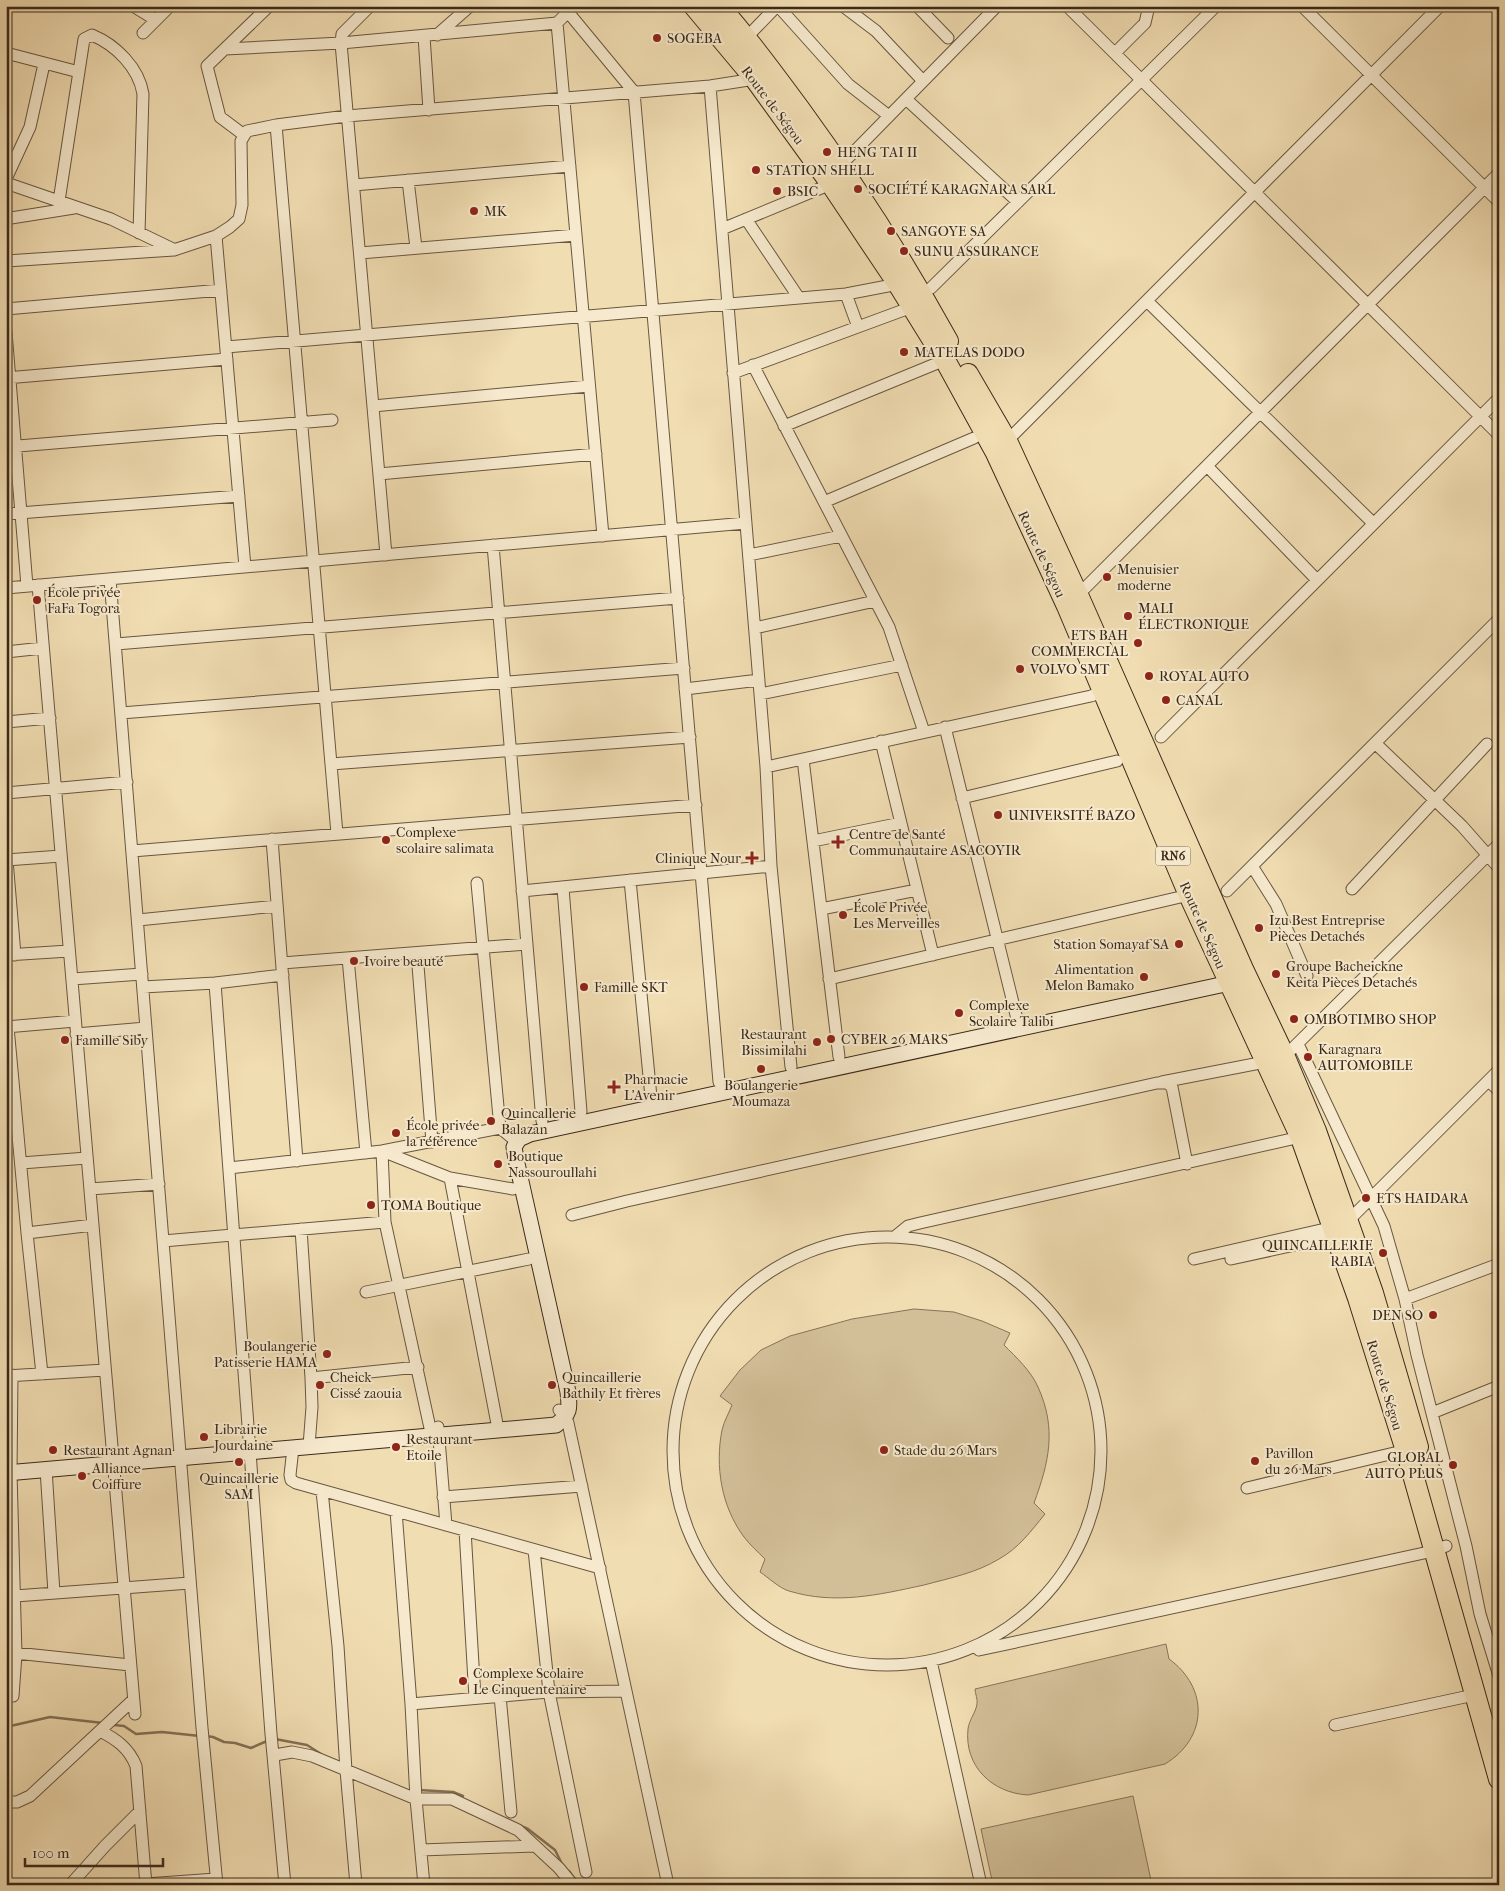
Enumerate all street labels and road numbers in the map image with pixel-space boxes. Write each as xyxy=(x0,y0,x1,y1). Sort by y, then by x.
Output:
street label: Route de Ségou xyxy=(738,63,808,148)
street label: Route de Ségou xyxy=(1014,508,1069,600)
road number: RN6 xyxy=(1156,846,1190,866)
street label: Route de Ségou xyxy=(1176,879,1229,972)
street label: Route de Ségou xyxy=(1363,1338,1406,1433)

